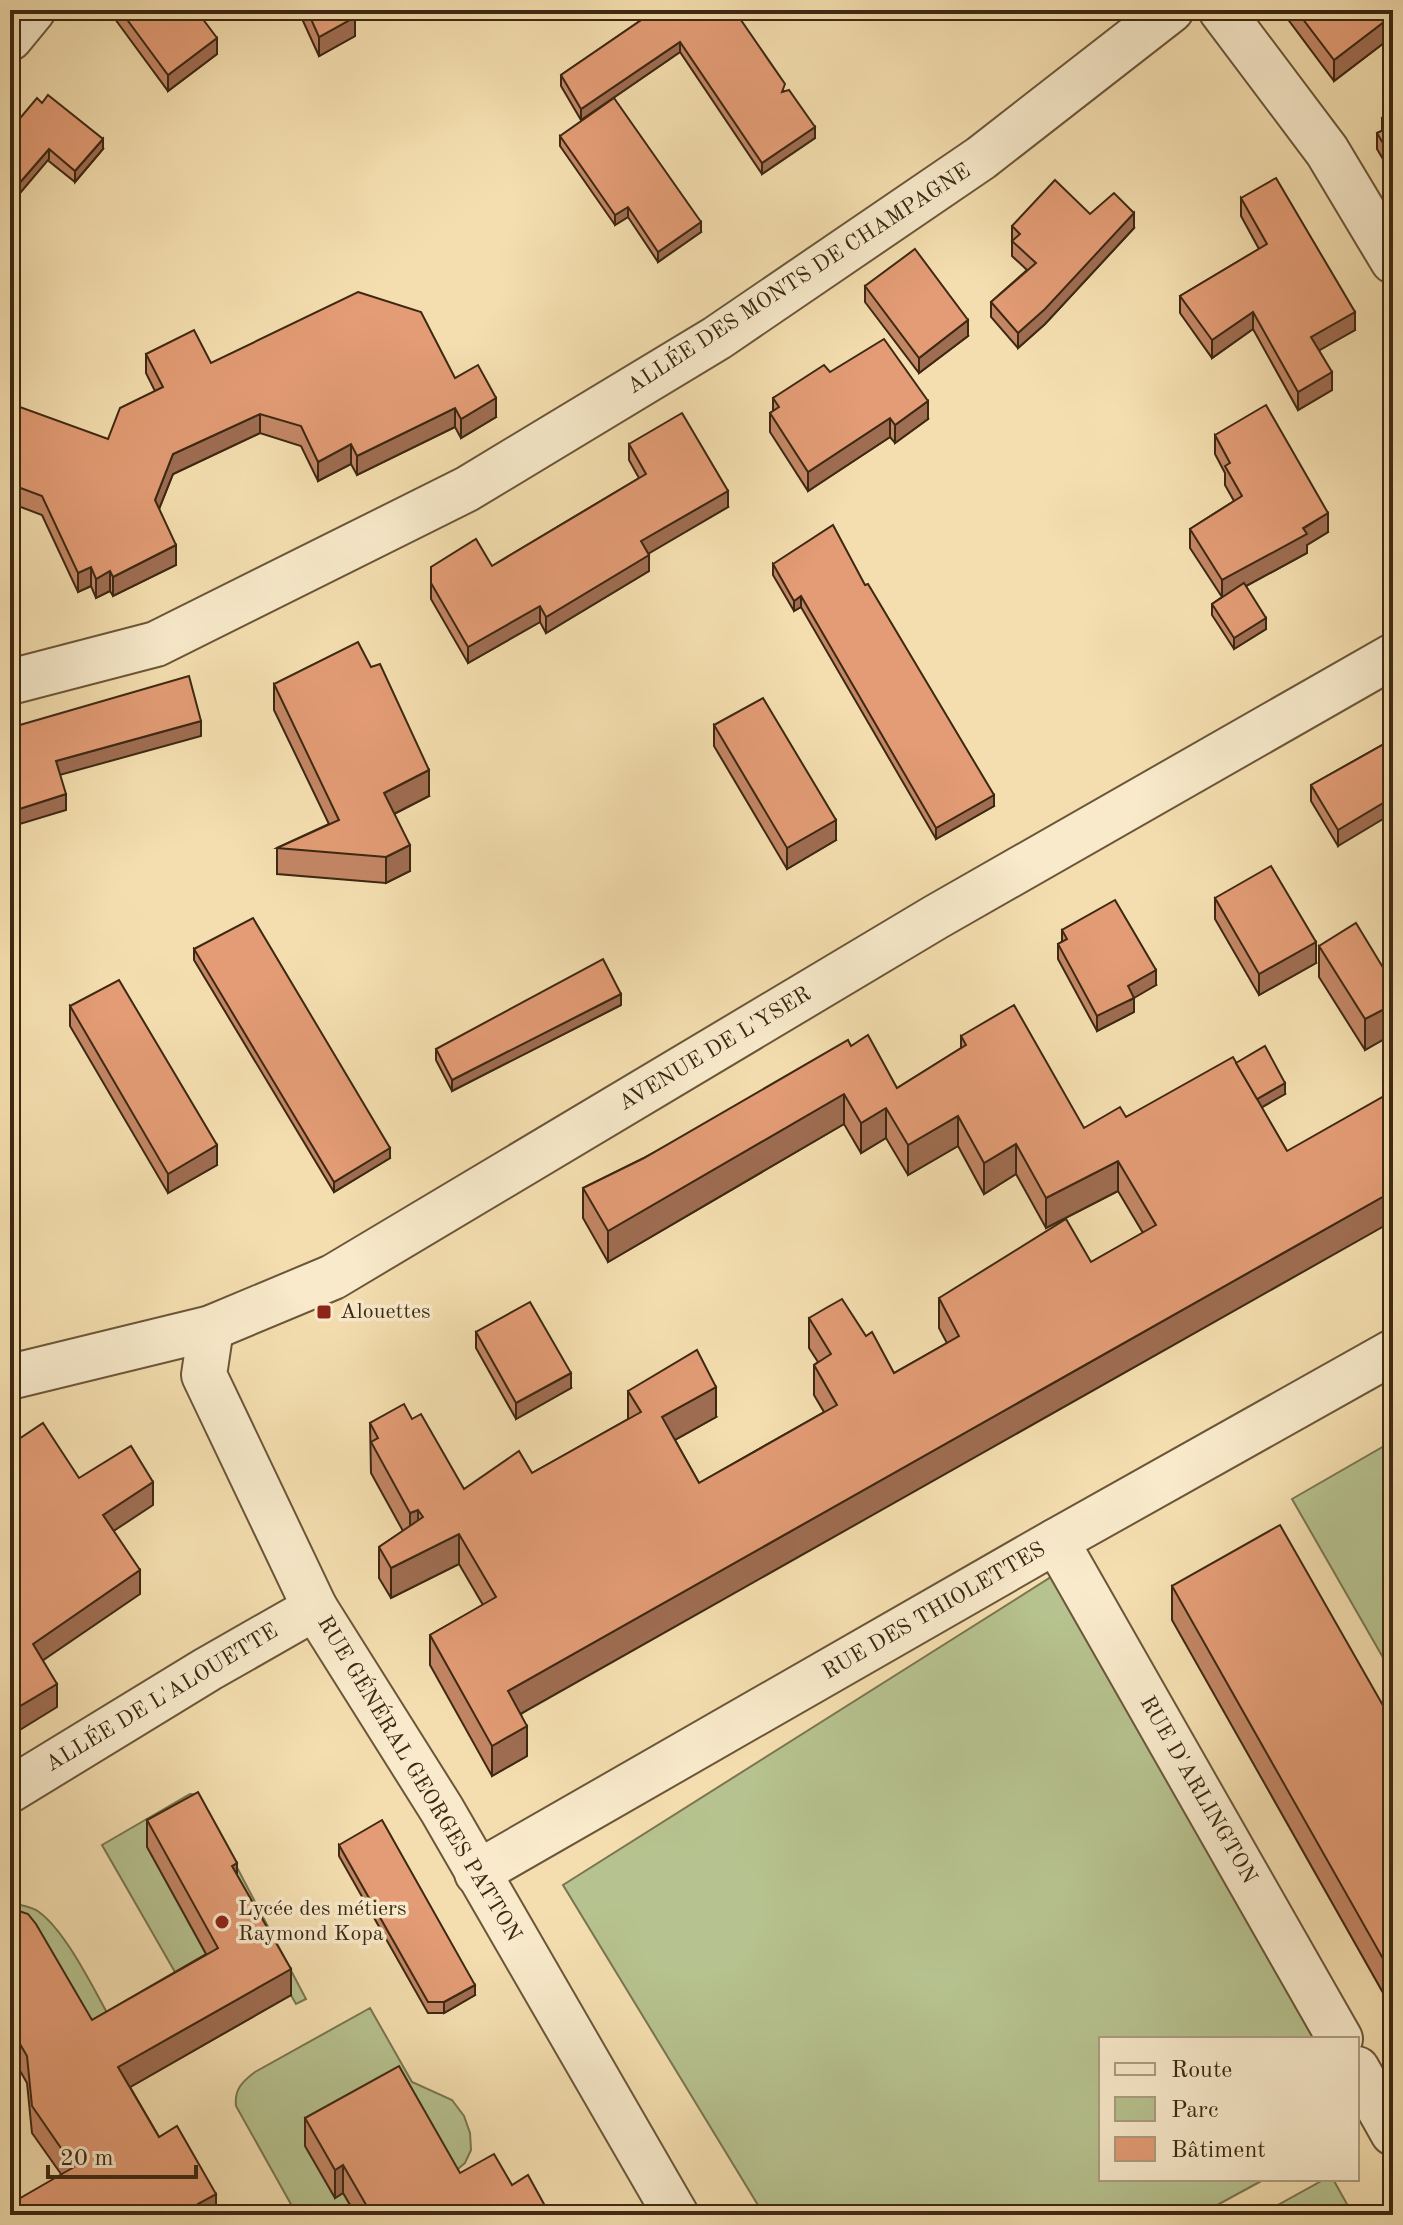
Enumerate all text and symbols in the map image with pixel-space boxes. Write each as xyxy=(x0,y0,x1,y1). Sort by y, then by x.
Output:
street label: ALLÉE DES MONTS DE CHAMPAGNE xyxy=(622,157,974,398)
street label: AVENUE DE L'YSER xyxy=(615,983,815,1115)
place label: Alouettes xyxy=(340,1301,431,1323)
marker: Alouettes xyxy=(315,1303,333,1321)
street label: RUE DES THIOLETTES xyxy=(819,1538,1049,1684)
street label: RUE GÉNÉRAL GEORGES PATTON xyxy=(313,1611,528,1945)
street label: ALLÉE DE L'ALOUETTE xyxy=(41,1617,282,1776)
street label: RUE D'ARLINGTON xyxy=(1135,1692,1261,1888)
place label: Lycée des métiers Raymond Kopa xyxy=(238,1898,407,1945)
marker: Lycée des métiers Raymond Kopa xyxy=(213,1913,231,1931)
legend xyxy=(1099,2037,1359,2181)
text: Route xyxy=(1171,2059,1232,2083)
text: Parc xyxy=(1171,2099,1218,2123)
scale bar xyxy=(48,2129,196,2179)
text: Bâtiment xyxy=(1171,2139,1266,2163)
text: 20 m xyxy=(60,2147,114,2171)

